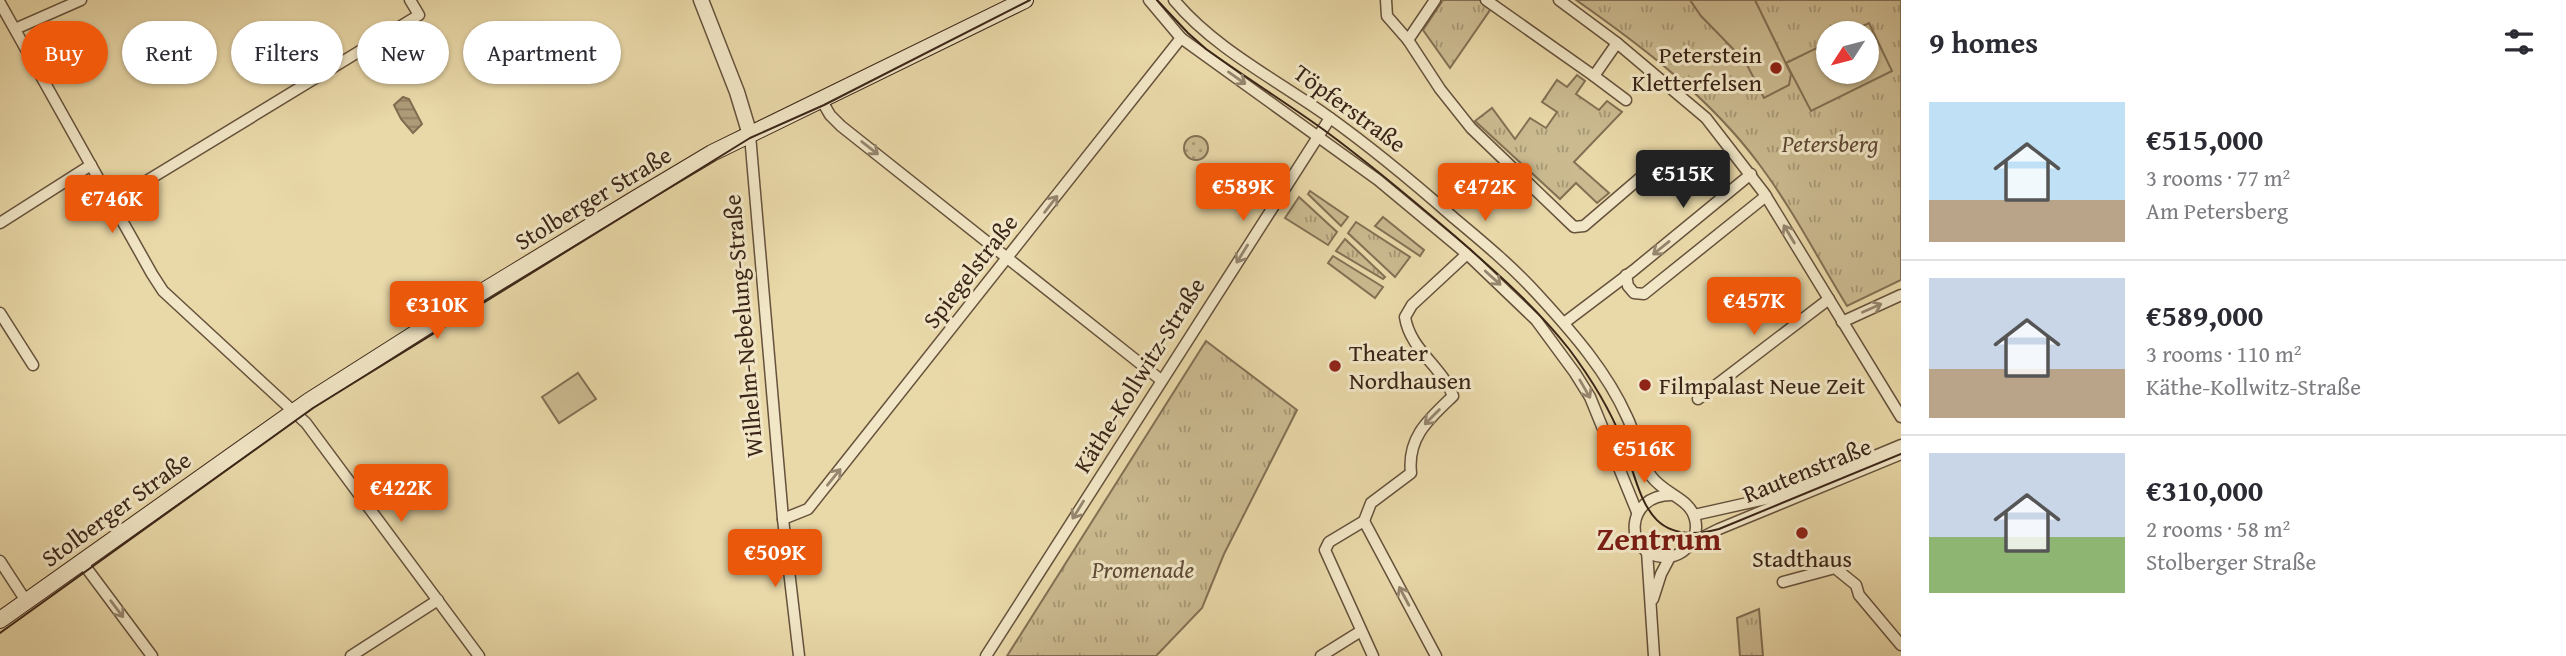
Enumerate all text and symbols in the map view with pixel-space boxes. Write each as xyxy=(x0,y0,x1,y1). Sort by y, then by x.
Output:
text: 9 homes xyxy=(1929,20,2038,64)
chip: Buy xyxy=(21,21,108,84)
chip: Rent xyxy=(122,21,217,84)
chip: Filters xyxy=(231,21,343,84)
chip: New xyxy=(357,21,449,84)
chip: Apartment xyxy=(463,21,621,84)
north arrow xyxy=(1816,21,1880,84)
map controls xyxy=(1816,21,1879,84)
icon: filters xyxy=(2500,23,2538,61)
place label: Peterstein Kletterfelsen xyxy=(1632,37,1763,100)
street label: Töpferstraße xyxy=(1286,55,1414,161)
marker: Peterstein Kletterfelsen xyxy=(1768,60,1784,76)
one-way arrow xyxy=(1227,71,1246,85)
text: €515,000 xyxy=(2146,117,2263,161)
park label: Petersberg xyxy=(1781,126,1878,161)
icon: home xyxy=(1985,130,2069,214)
street label: Stolberger Straße xyxy=(508,137,678,259)
one-way arrow xyxy=(860,141,878,156)
pin: €515K xyxy=(1634,150,1732,210)
text: €515K xyxy=(1652,156,1714,189)
text: 3 rooms · 77 m² xyxy=(2146,161,2290,194)
pin: €589K xyxy=(1194,164,1292,223)
pin: €472K xyxy=(1436,164,1534,223)
text: €589K xyxy=(1212,169,1274,202)
text: €472K xyxy=(1454,169,1516,202)
pin: €746K xyxy=(63,176,161,235)
text: €746K xyxy=(81,181,143,214)
street label: Wilhelm-Nebelung-Straße xyxy=(714,193,772,459)
text: Am Petersberg xyxy=(2146,194,2288,227)
one-way arrow xyxy=(1043,195,1058,214)
street label: Spiegelstraße xyxy=(914,206,1026,336)
one-way arrow xyxy=(1782,224,1796,244)
one-way arrow xyxy=(1652,241,1670,256)
one-way arrow xyxy=(1234,244,1249,263)
one-way arrow xyxy=(1484,270,1502,286)
street label: Käthe-Kollwitz-Straße xyxy=(1065,271,1213,479)
pin: €457K xyxy=(1705,278,1803,337)
pin: €310K xyxy=(388,282,486,341)
text: €457K xyxy=(1723,283,1785,316)
text: €310K xyxy=(406,287,468,320)
text: €589,000 xyxy=(2146,293,2263,337)
one-way arrow xyxy=(1861,301,1882,314)
icon: home xyxy=(1985,306,2069,390)
place label: Theater Nordhausen xyxy=(1349,335,1472,398)
text: 3 rooms · 110 m² xyxy=(2146,337,2301,370)
marker: Theater Nordhausen xyxy=(1327,358,1343,374)
place label: Filmpalast Neue Zeit xyxy=(1659,368,1866,403)
text: Käthe-Kollwitz-Straße xyxy=(2146,370,2361,403)
marker: Filmpalast Neue Zeit xyxy=(1637,377,1653,393)
one-way arrow xyxy=(1578,379,1592,399)
one-way arrow xyxy=(1423,408,1440,425)
pin: €516K xyxy=(1595,426,1693,485)
street label: Rautenstraße xyxy=(1738,428,1876,512)
text: €516K xyxy=(1613,431,1675,464)
street label: Stolberger Straße xyxy=(34,443,198,575)
pin: €422K xyxy=(352,464,450,524)
one-way arrow xyxy=(826,468,841,486)
text: €310,000 xyxy=(2146,468,2263,512)
text: €422K xyxy=(370,470,432,503)
icon: home xyxy=(1985,481,2069,565)
one-way arrow xyxy=(1071,500,1085,520)
text: 2 rooms · 58 m² xyxy=(2146,512,2290,545)
district label: Zentrum xyxy=(1597,515,1722,562)
marker: Stadthaus xyxy=(1794,525,1810,541)
pin: €509K xyxy=(726,530,824,589)
text: €509K xyxy=(744,535,806,568)
place label: Stadthaus xyxy=(1752,541,1852,576)
text: Stolberger Straße xyxy=(2146,545,2316,578)
park label: Promenade xyxy=(1091,552,1195,587)
one-way arrow xyxy=(1397,586,1410,607)
one-way arrow xyxy=(110,599,124,618)

